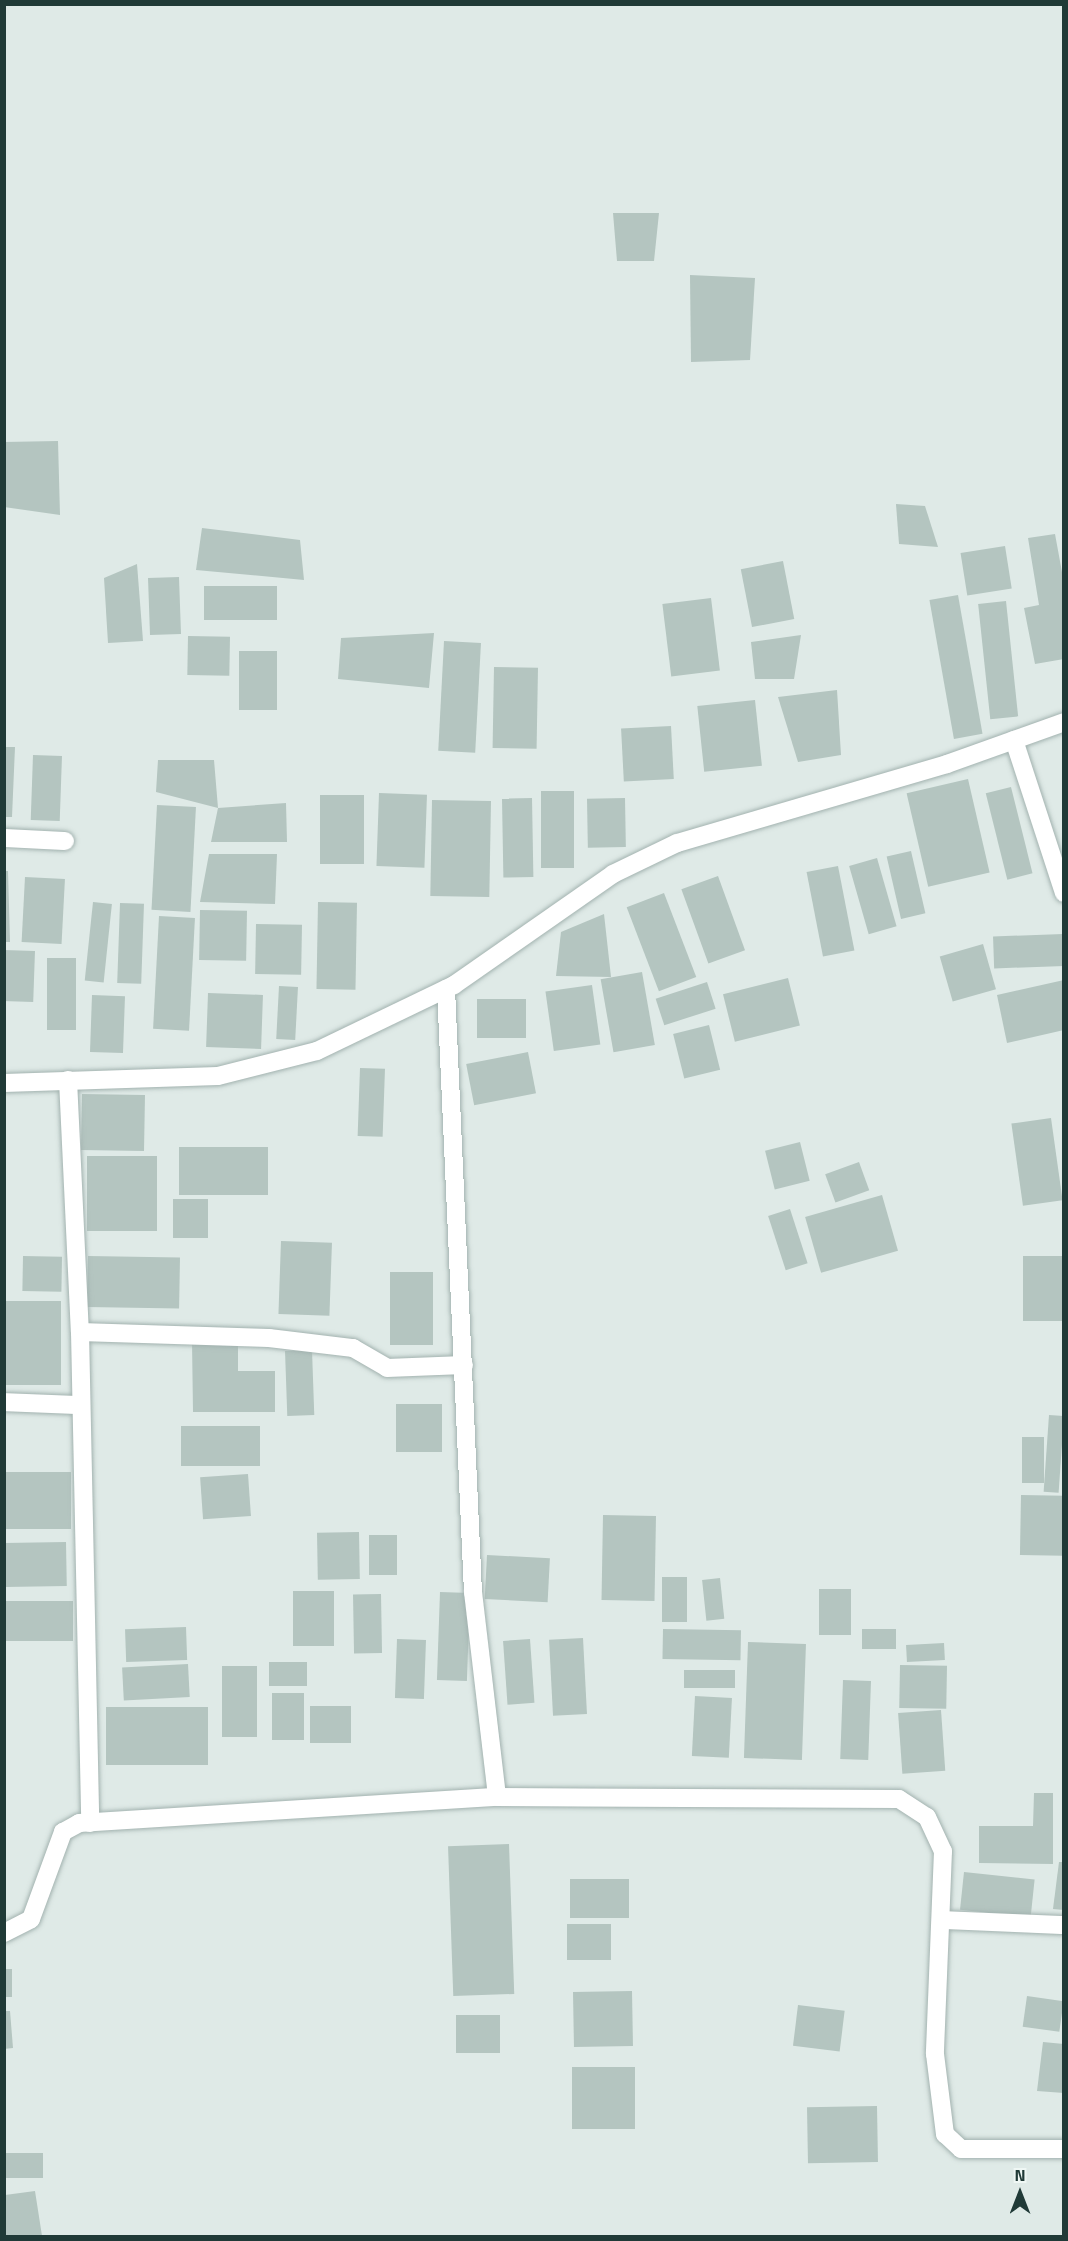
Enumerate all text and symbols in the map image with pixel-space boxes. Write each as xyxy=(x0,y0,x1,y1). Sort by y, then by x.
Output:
north arrow xyxy=(990,2163,1050,2223)
text: N xyxy=(1014,2163,1026,2187)

